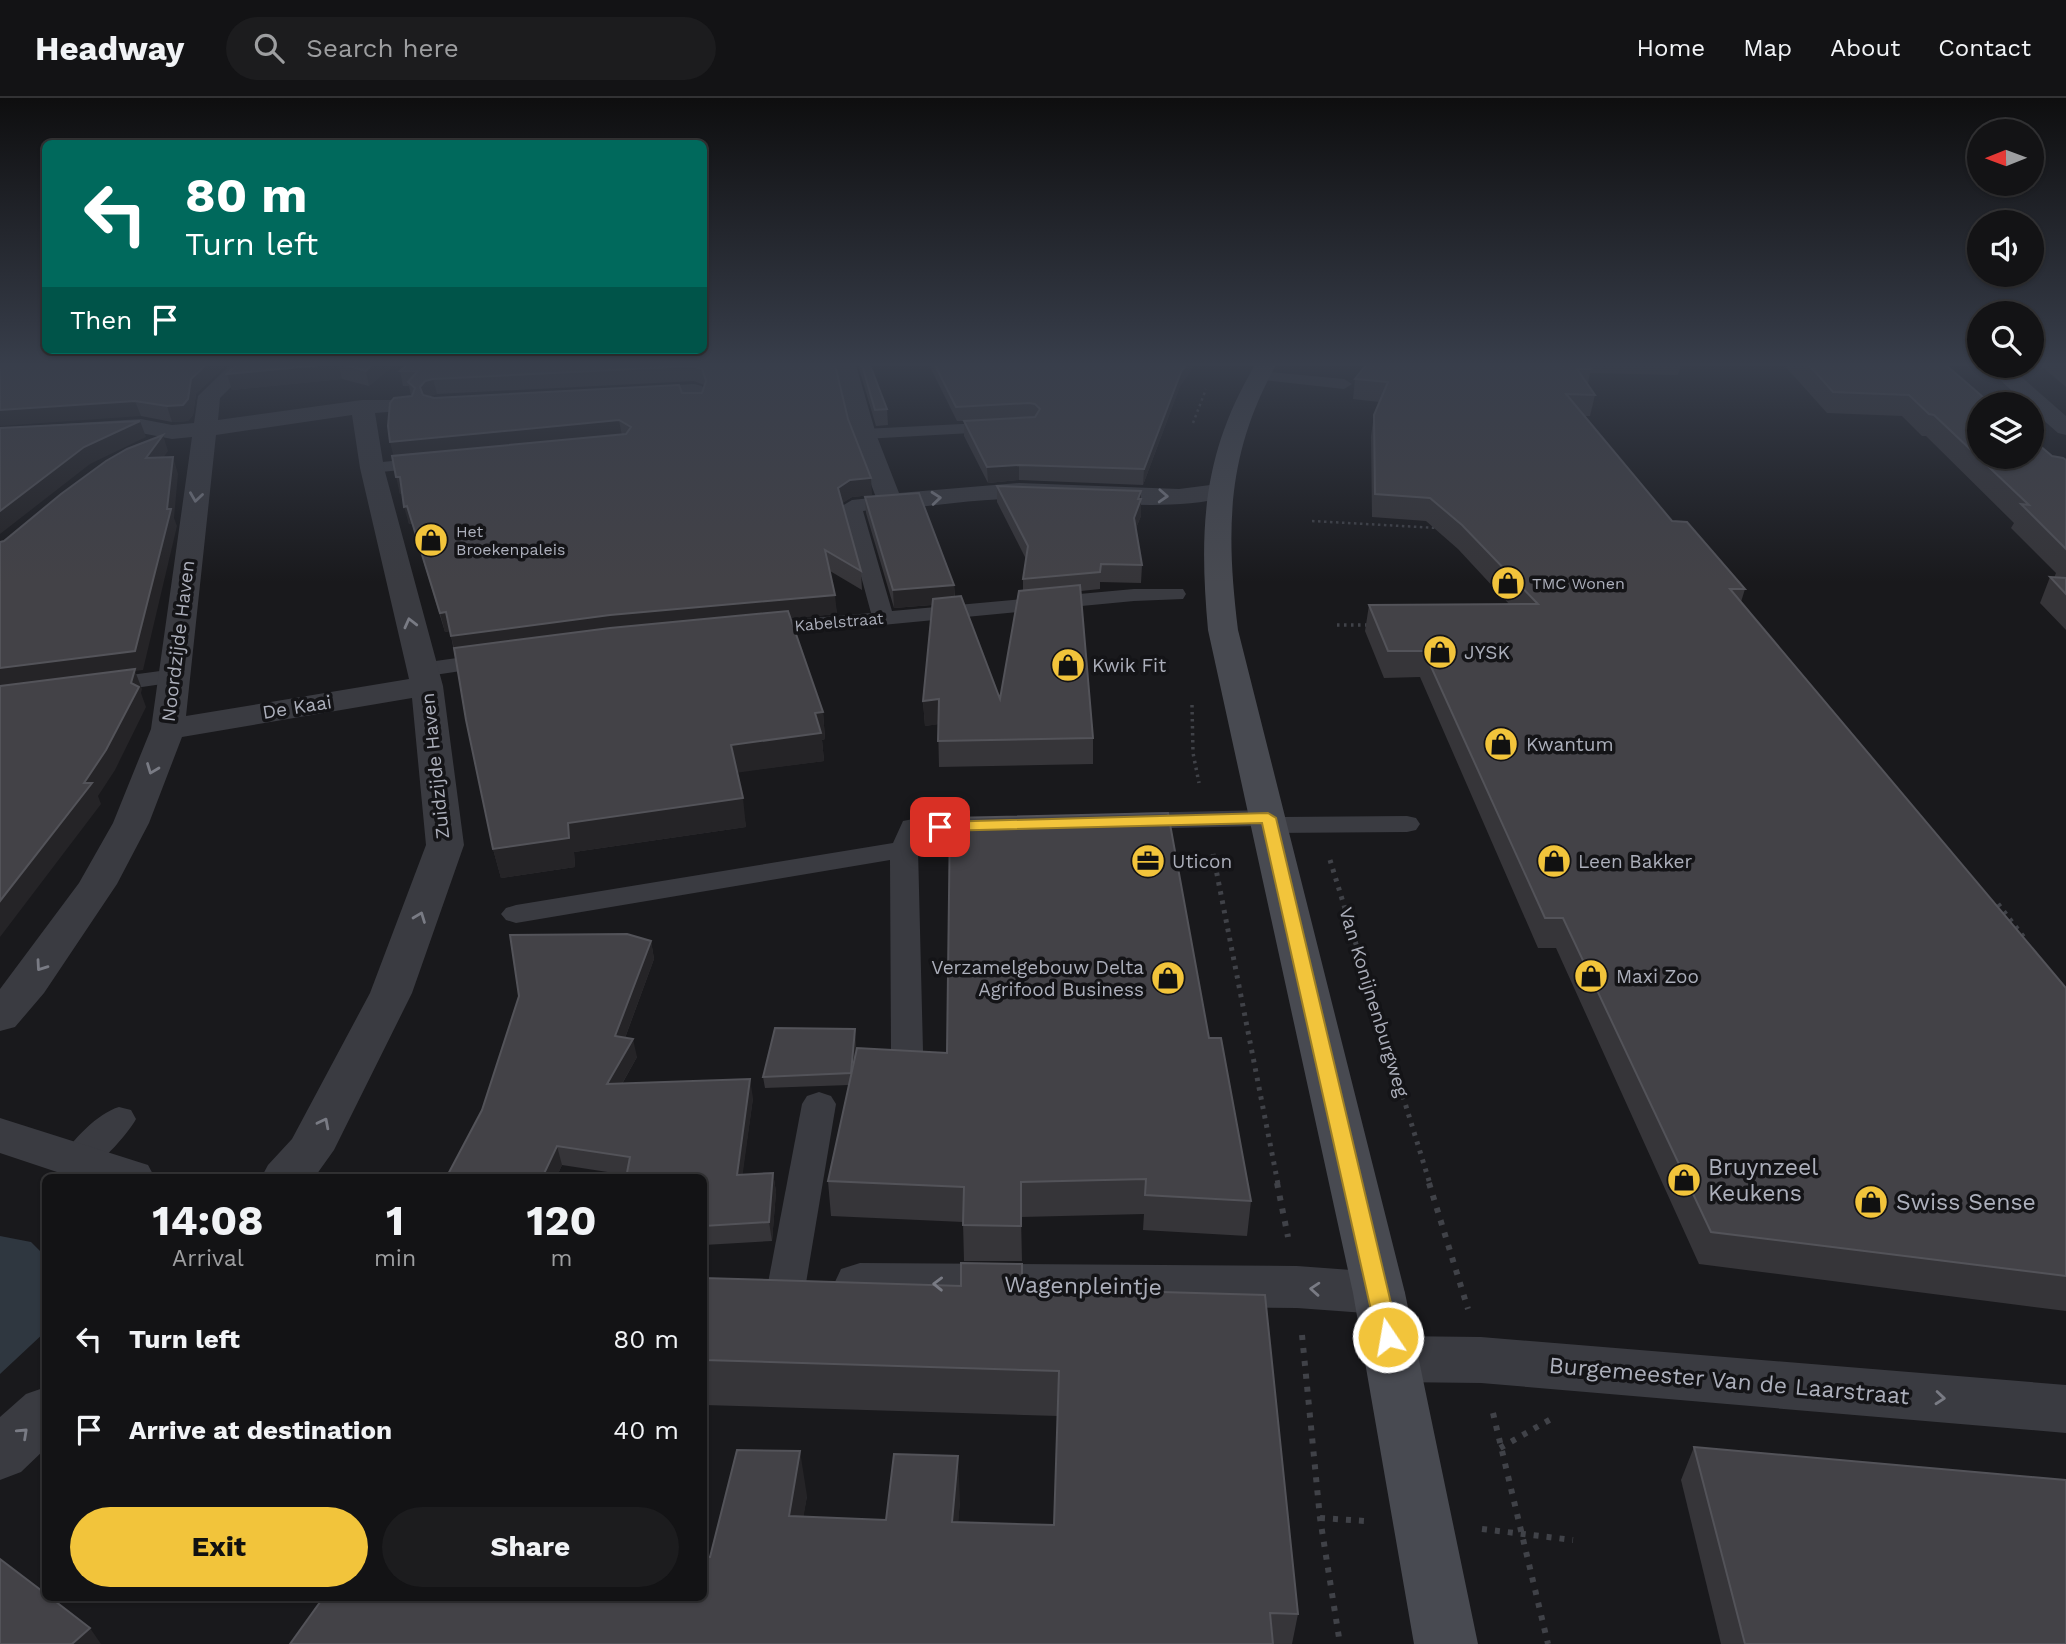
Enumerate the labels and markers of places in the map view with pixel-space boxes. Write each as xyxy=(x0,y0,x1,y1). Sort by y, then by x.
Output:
shop icon: Het Broekenpaleis xyxy=(412,521,450,559)
place label: Het Broekenpaleis xyxy=(456,522,565,559)
shop icon: TMC Wonen xyxy=(1489,564,1527,602)
place label: TMC Wonen xyxy=(1532,574,1625,593)
shop icon: JYSK xyxy=(1421,633,1459,671)
place label: JYSK xyxy=(1464,641,1510,664)
shop icon: Kwik Fit xyxy=(1049,646,1087,684)
place label: Kwik Fit xyxy=(1092,654,1166,677)
shop icon: Kwantum xyxy=(1482,725,1520,763)
place label: Kwantum xyxy=(1526,733,1614,756)
pin xyxy=(910,797,970,857)
office icon: Uticon xyxy=(1129,842,1167,880)
shop icon: Leen Bakker xyxy=(1535,842,1573,880)
place label: Uticon xyxy=(1172,850,1232,873)
place label: Leen Bakker xyxy=(1578,850,1693,873)
place label: Verzamelgebouw Delta Agrifood Business xyxy=(931,956,1144,1001)
shop icon: Maxi Zoo xyxy=(1572,957,1610,995)
shop icon: Verzamelgebouw Delta Agrifood Business xyxy=(1149,959,1187,997)
place label: Maxi Zoo xyxy=(1616,965,1699,988)
place label: Bruynzeel Keukens xyxy=(1708,1154,1818,1207)
shop icon: Bruynzeel Keukens xyxy=(1665,1161,1703,1199)
shop icon: Swiss Sense xyxy=(1852,1183,1890,1221)
place label: Swiss Sense xyxy=(1896,1189,2036,1216)

